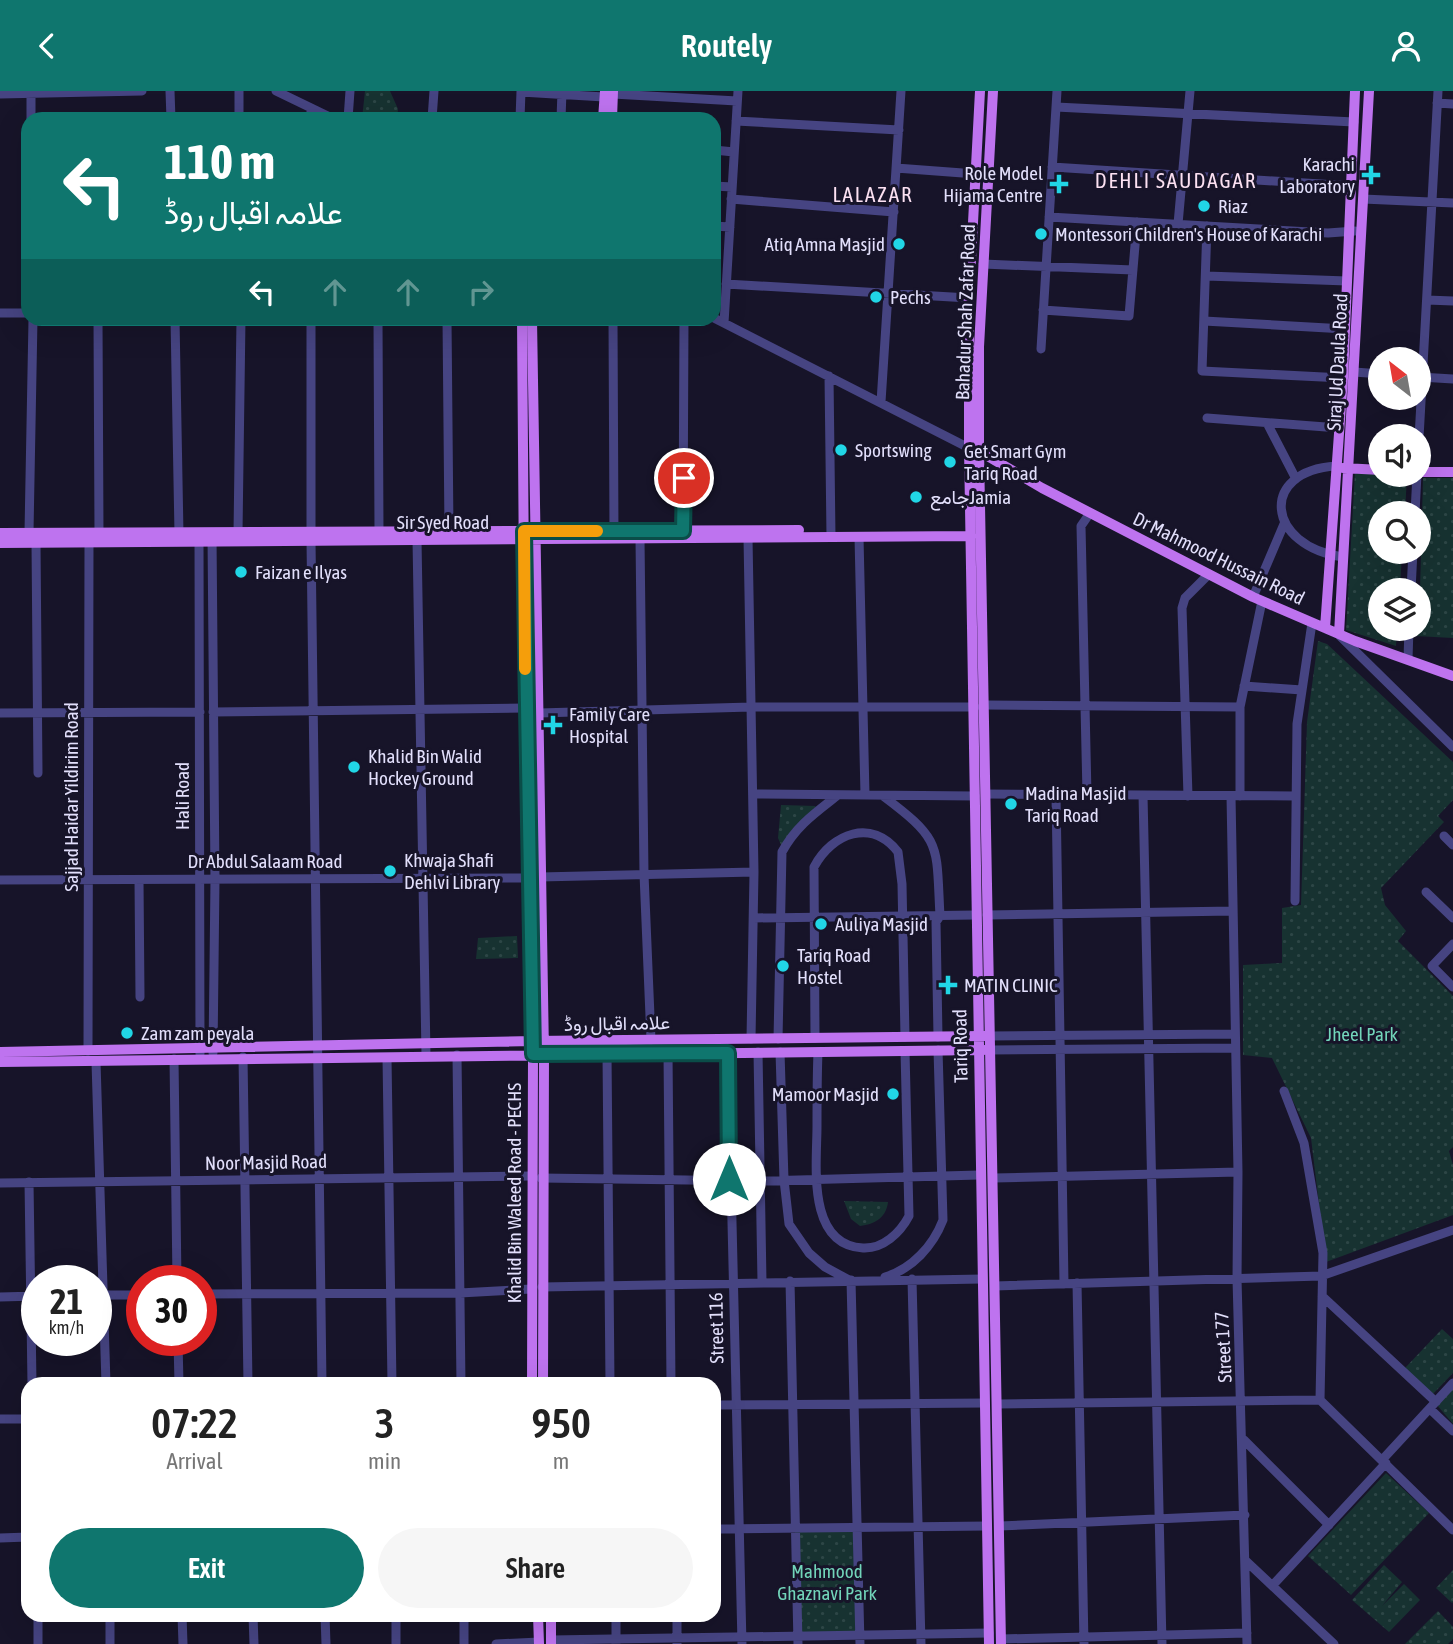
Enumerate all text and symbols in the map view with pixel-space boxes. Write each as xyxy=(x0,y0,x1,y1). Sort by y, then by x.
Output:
icon: back xyxy=(28,27,66,65)
text: Routely xyxy=(681,27,772,64)
icon: person xyxy=(1387,27,1425,65)
text: 110 m xyxy=(164,133,275,189)
icon: left xyxy=(49,140,140,231)
place label: Karachi Laboratory xyxy=(1279,153,1355,197)
place label: Role Model Hijama Centre xyxy=(943,162,1043,206)
marker: Karachi Laboratory xyxy=(1361,165,1381,185)
district label: DEHLI SAUDAGAR xyxy=(1095,168,1257,192)
marker: Role Model Hijama Centre xyxy=(1049,174,1069,194)
district label: LALAZAR xyxy=(832,182,914,206)
text: علامہ اقبال روڈ xyxy=(164,194,343,231)
place label: Riaz xyxy=(1218,195,1248,217)
marker: Riaz xyxy=(1196,198,1212,214)
place label: Montessori Children's House of Karachi xyxy=(1055,223,1322,245)
street label: Bahadur Shah Zafar Road xyxy=(951,224,979,400)
marker: Montessori Children's House of Karachi xyxy=(1033,226,1049,242)
place label: Atiq Amna Masjid xyxy=(765,233,885,255)
marker: Atiq Amna Masjid xyxy=(891,236,907,252)
icon: left xyxy=(243,273,281,311)
icon: ahead xyxy=(316,273,354,311)
icon: ahead xyxy=(389,273,427,311)
icon: right xyxy=(462,273,500,311)
place label: Pechs xyxy=(890,286,931,308)
marker: Pechs xyxy=(868,289,884,305)
street label: Siraj Ud Daula Road xyxy=(1322,293,1352,431)
north arrow xyxy=(1368,347,1432,409)
map controls xyxy=(1368,347,1431,641)
button: sound xyxy=(1368,424,1431,487)
place label: Sportswing xyxy=(855,439,932,461)
place label: Get Smart Gym Tariq Road xyxy=(964,440,1066,484)
marker: Sportswing xyxy=(833,442,849,458)
pin xyxy=(654,448,714,508)
marker: Get Smart Gym Tariq Road xyxy=(942,454,958,470)
icon: arrive xyxy=(665,459,703,497)
place label: جامعJamia xyxy=(930,486,1011,511)
marker: جامعJamia xyxy=(908,489,924,505)
button: search xyxy=(1368,501,1431,564)
street label: Dr Mahmood Hussain Road xyxy=(1130,507,1308,609)
street label: Sir Syed Road xyxy=(397,511,489,533)
place label: Faizan e Ilyas xyxy=(255,561,347,583)
marker: Faizan e Ilyas xyxy=(233,564,249,580)
button: layers xyxy=(1368,578,1431,641)
street label: Sajjad Haidar Yildirim Road xyxy=(60,702,82,892)
place label: Family Care Hospital xyxy=(569,703,650,747)
marker: Family Care Hospital xyxy=(543,715,563,735)
place label: Khalid Bin Walid Hockey Ground xyxy=(368,745,482,789)
marker: Khalid Bin Walid Hockey Ground xyxy=(346,759,362,775)
street label: Hali Road xyxy=(171,762,193,830)
place label: Madina Masjid Tariq Road xyxy=(1025,782,1127,826)
marker: Madina Masjid Tariq Road xyxy=(1003,796,1019,812)
place label: Khwaja Shafi Dehlvi Library xyxy=(404,849,501,893)
street label: Dr Abdul Salaam Road xyxy=(187,850,343,872)
marker: Khwaja Shafi Dehlvi Library xyxy=(382,863,398,879)
place label: Auliya Masjid xyxy=(835,913,928,935)
marker: Auliya Masjid xyxy=(813,916,829,932)
place label: Tariq Road Hostel xyxy=(797,944,871,988)
marker: Tariq Road Hostel xyxy=(775,958,791,974)
place label: MATIN CLINIC xyxy=(964,974,1058,996)
marker: MATIN CLINIC xyxy=(938,975,958,995)
street label: Tariq Road xyxy=(948,1009,972,1083)
street label: علامہ اقبال روڈ xyxy=(564,1011,670,1036)
place label: Zam zam peyala xyxy=(141,1022,254,1044)
park label: Jheel Park xyxy=(1326,1023,1399,1045)
marker: Zam zam peyala xyxy=(119,1025,135,1041)
street label: Khalid Bin Waleed Road - PECHS xyxy=(503,1083,525,1303)
place label: Mamoor Masjid xyxy=(772,1083,879,1105)
marker: Mamoor Masjid xyxy=(885,1086,901,1102)
position arrow xyxy=(692,1142,766,1216)
street label: Noor Masjid Road xyxy=(205,1150,327,1174)
speed limit sign: 30 xyxy=(126,1265,217,1356)
text: 21 xyxy=(50,1281,83,1321)
street label: Street 116 xyxy=(704,1292,728,1364)
street label: Street 177 xyxy=(1210,1311,1236,1383)
text: km/h xyxy=(49,1317,84,1338)
text: 07:22 xyxy=(151,1399,238,1447)
text: 3 xyxy=(375,1399,394,1447)
text: 950 xyxy=(531,1399,591,1447)
text: Arrival xyxy=(166,1448,223,1474)
text: min xyxy=(368,1448,401,1474)
text: m xyxy=(553,1448,569,1474)
button: Exit xyxy=(49,1528,364,1608)
button: Share xyxy=(378,1528,693,1608)
park label: Mahmood Ghaznavi Park xyxy=(777,1560,877,1604)

